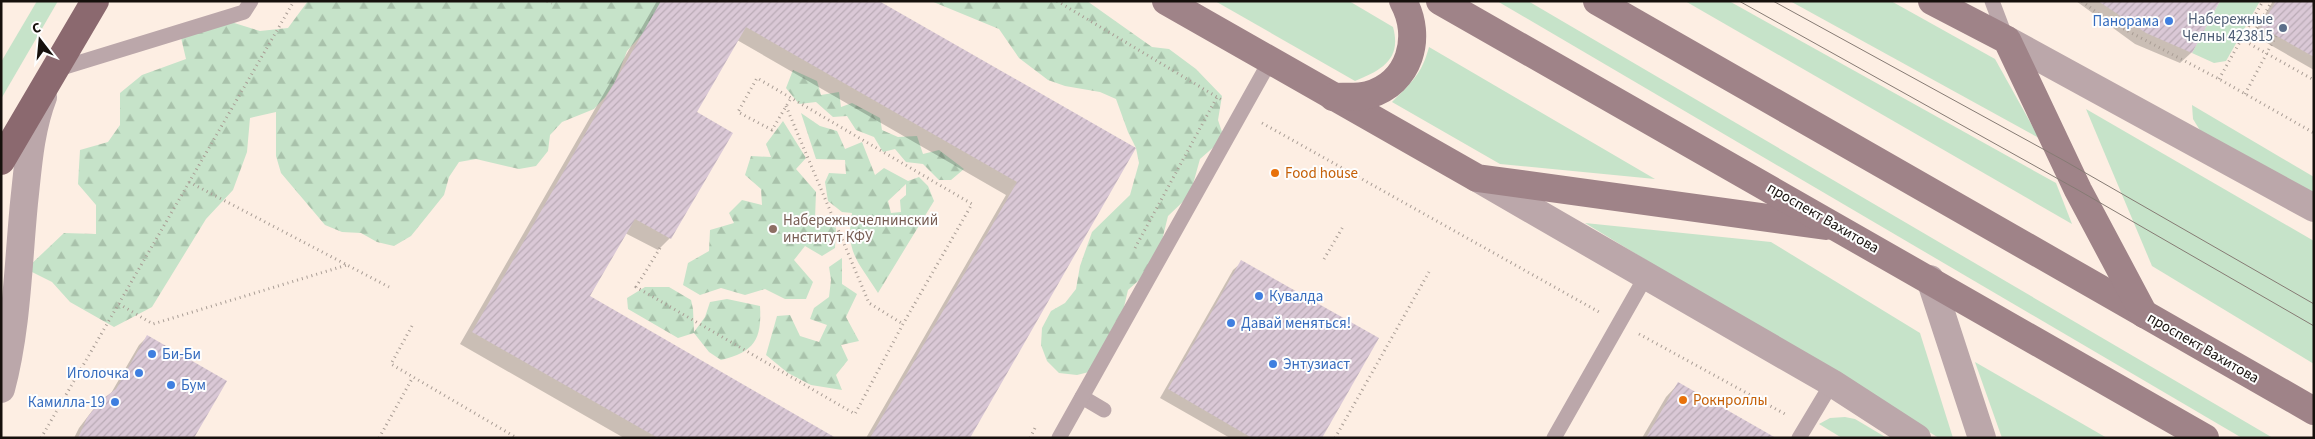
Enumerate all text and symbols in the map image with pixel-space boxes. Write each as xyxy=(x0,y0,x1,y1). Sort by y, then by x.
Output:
place label: Набережные Челны 423815 xyxy=(2182,9,2273,47)
place label: Панорама xyxy=(2092,11,2159,32)
north arrow xyxy=(15,15,65,65)
marker: Панорама xyxy=(2163,15,2175,27)
text: С xyxy=(30,18,43,39)
marker: Набережные Челны 423815 xyxy=(2277,22,2289,34)
place label: Food house xyxy=(1285,163,1358,184)
marker: Food house xyxy=(1269,167,1281,179)
street label: проспект Вахитова xyxy=(1763,177,1883,259)
place label: Набережночелнинский институт КФУ xyxy=(783,210,938,248)
marker: Набережночелнинский институт КФУ xyxy=(767,223,779,235)
place label: Кувалда xyxy=(1269,286,1323,307)
marker: Кувалда xyxy=(1253,290,1265,302)
street label: проспект Вахитова xyxy=(2143,307,2263,389)
place label: Давай меняться! xyxy=(1241,313,1351,334)
marker: Давай меняться! xyxy=(1225,317,1237,329)
place label: Би-Би xyxy=(162,344,201,365)
marker: Би-Би xyxy=(146,348,158,360)
place label: Энтузиаст xyxy=(1283,354,1350,375)
marker: Энтузиаст xyxy=(1267,358,1279,370)
place label: Иголочка xyxy=(67,363,129,384)
marker: Иголочка xyxy=(133,367,145,379)
place label: Бум xyxy=(181,375,206,396)
marker: Бум xyxy=(165,379,177,391)
place label: Рокнроллы xyxy=(1693,390,1768,411)
place label: Камилла-19 xyxy=(28,392,105,413)
marker: Рокнроллы xyxy=(1677,394,1689,406)
marker: Камилла-19 xyxy=(109,396,121,408)

